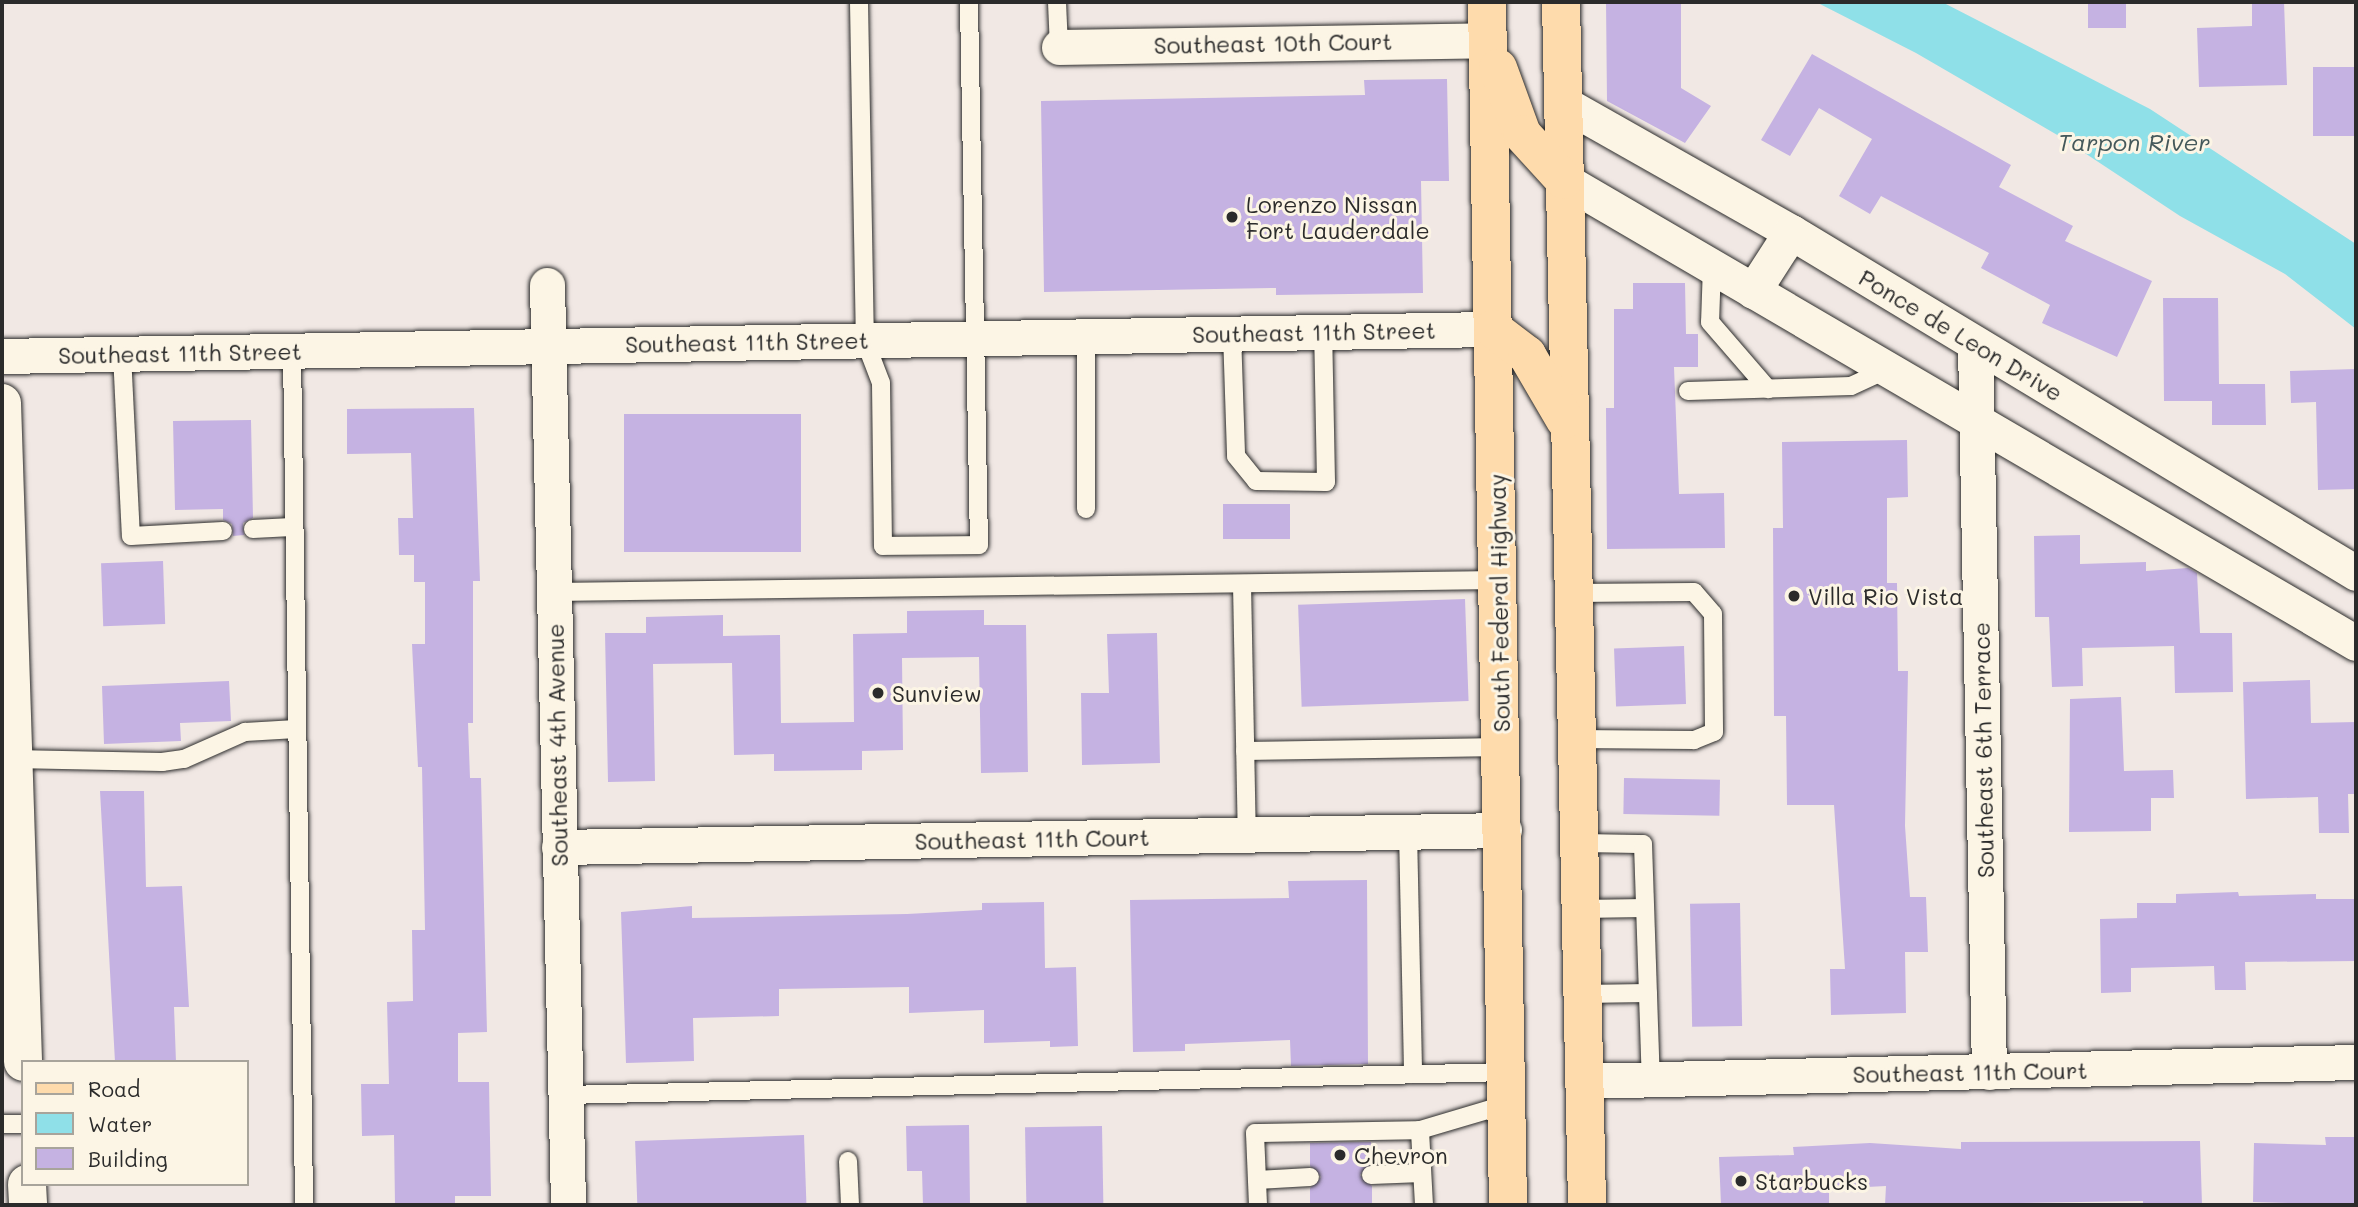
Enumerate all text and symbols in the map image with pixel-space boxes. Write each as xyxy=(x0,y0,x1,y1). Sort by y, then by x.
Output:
street label: Southeast 10th Court xyxy=(1153,27,1393,59)
water label: Tarpon River xyxy=(2058,128,2210,156)
place label: Lorenzo Nissan Fort Lauderdale xyxy=(1246,190,1430,244)
marker: Lorenzo Nissan Fort Lauderdale xyxy=(1224,209,1240,225)
street label: Ponce de Leon Drive xyxy=(1854,263,2068,407)
street label: Southeast 11th Street xyxy=(1192,316,1436,348)
street label: Southeast 11th Street xyxy=(625,326,869,358)
street label: Southeast 11th Street xyxy=(58,337,302,369)
street label: South Federal Highway xyxy=(1483,474,1515,732)
place label: Villa Rio Vista xyxy=(1808,582,1963,610)
marker: Villa Rio Vista xyxy=(1786,588,1802,604)
street label: Southeast 6th Terrace xyxy=(1967,622,1999,878)
street label: Southeast 4th Avenue xyxy=(541,623,573,867)
place label: Sunview xyxy=(892,679,982,707)
marker: Sunview xyxy=(870,685,886,701)
street label: Southeast 11th Court xyxy=(914,823,1150,855)
street label: Southeast 11th Court xyxy=(1852,1056,2088,1088)
legend xyxy=(21,1060,248,1186)
text: Road xyxy=(88,1075,140,1102)
text: Water xyxy=(88,1110,152,1137)
place label: Chevron xyxy=(1354,1141,1448,1169)
text: Building xyxy=(88,1145,168,1172)
marker: Chevron xyxy=(1332,1147,1348,1163)
place label: Starbucks xyxy=(1755,1167,1868,1195)
marker: Starbucks xyxy=(1733,1173,1749,1189)

